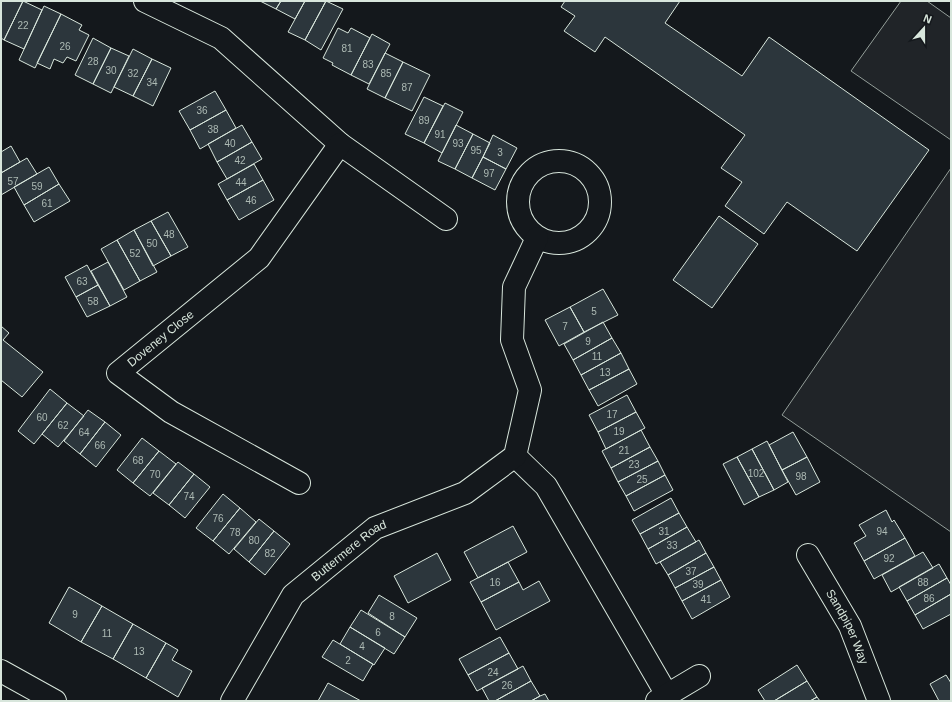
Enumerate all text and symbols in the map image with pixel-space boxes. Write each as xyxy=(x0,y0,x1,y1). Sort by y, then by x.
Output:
north arrow xyxy=(904,8,944,48)
text: N xyxy=(922,12,933,26)
house number: 22 xyxy=(17,20,29,31)
house number: 26 xyxy=(59,41,71,52)
house number: 81 xyxy=(341,43,353,54)
house number: 28 xyxy=(87,56,99,67)
house number: 83 xyxy=(362,59,374,70)
house number: 30 xyxy=(105,65,117,76)
house number: 32 xyxy=(127,68,139,79)
house number: 85 xyxy=(380,68,392,79)
house number: 34 xyxy=(146,77,158,88)
house number: 87 xyxy=(401,82,413,93)
house number: 36 xyxy=(196,105,208,116)
house number: 89 xyxy=(418,115,430,126)
house number: 38 xyxy=(207,124,219,135)
house number: 91 xyxy=(434,129,446,140)
house number: 40 xyxy=(224,138,236,149)
house number: 93 xyxy=(452,138,464,149)
house number: 95 xyxy=(470,145,482,156)
house number: 3 xyxy=(497,147,503,158)
house number: 42 xyxy=(234,155,246,166)
house number: 97 xyxy=(483,168,495,179)
house number: 57 xyxy=(7,176,19,187)
house number: 44 xyxy=(235,177,247,188)
house number: 59 xyxy=(31,181,43,192)
house number: 46 xyxy=(245,195,257,206)
house number: 61 xyxy=(41,198,53,209)
house number: 48 xyxy=(163,229,175,240)
house number: 50 xyxy=(146,238,158,249)
house number: 52 xyxy=(129,248,141,259)
house number: 63 xyxy=(76,276,88,287)
house number: 58 xyxy=(87,296,99,307)
house number: 5 xyxy=(591,306,597,317)
street label: Doveney Close xyxy=(124,307,197,370)
house number: 7 xyxy=(562,321,568,332)
house number: 9 xyxy=(585,336,591,347)
house number: 11 xyxy=(592,351,603,362)
house number: 13 xyxy=(599,367,611,378)
house number: 17 xyxy=(606,409,618,420)
house number: 60 xyxy=(36,412,48,423)
house number: 62 xyxy=(57,420,69,431)
house number: 19 xyxy=(613,426,625,437)
house number: 64 xyxy=(78,427,90,438)
house number: 66 xyxy=(94,440,106,451)
house number: 21 xyxy=(618,445,630,456)
house number: 68 xyxy=(132,455,144,466)
house number: 23 xyxy=(628,459,640,470)
house number: 102 xyxy=(748,468,765,479)
house number: 70 xyxy=(149,469,161,480)
house number: 98 xyxy=(795,471,807,482)
house number: 25 xyxy=(636,474,648,485)
house number: 74 xyxy=(183,491,195,502)
house number: 76 xyxy=(212,513,224,524)
street label: Buttermere Road xyxy=(309,517,388,584)
house number: 31 xyxy=(658,526,670,537)
house number: 94 xyxy=(876,526,888,537)
house number: 78 xyxy=(229,527,241,538)
house number: 80 xyxy=(248,535,260,546)
house number: 33 xyxy=(666,540,678,551)
house number: 82 xyxy=(264,548,276,559)
house number: 92 xyxy=(883,553,895,564)
house number: 37 xyxy=(685,566,697,577)
house number: 16 xyxy=(489,577,501,588)
house number: 88 xyxy=(917,577,929,588)
house number: 39 xyxy=(692,579,704,590)
street label: Sandpiper Way xyxy=(823,587,871,666)
house number: 86 xyxy=(923,593,935,604)
house number: 41 xyxy=(700,594,712,605)
house number: 9 xyxy=(72,609,78,620)
house number: 8 xyxy=(389,611,395,622)
house number: 6 xyxy=(375,627,381,638)
house number: 11 xyxy=(102,628,113,639)
house number: 4 xyxy=(359,641,365,652)
house number: 13 xyxy=(133,646,145,657)
house number: 2 xyxy=(345,655,351,666)
house number: 24 xyxy=(487,667,499,678)
house number: 26 xyxy=(501,680,513,691)

